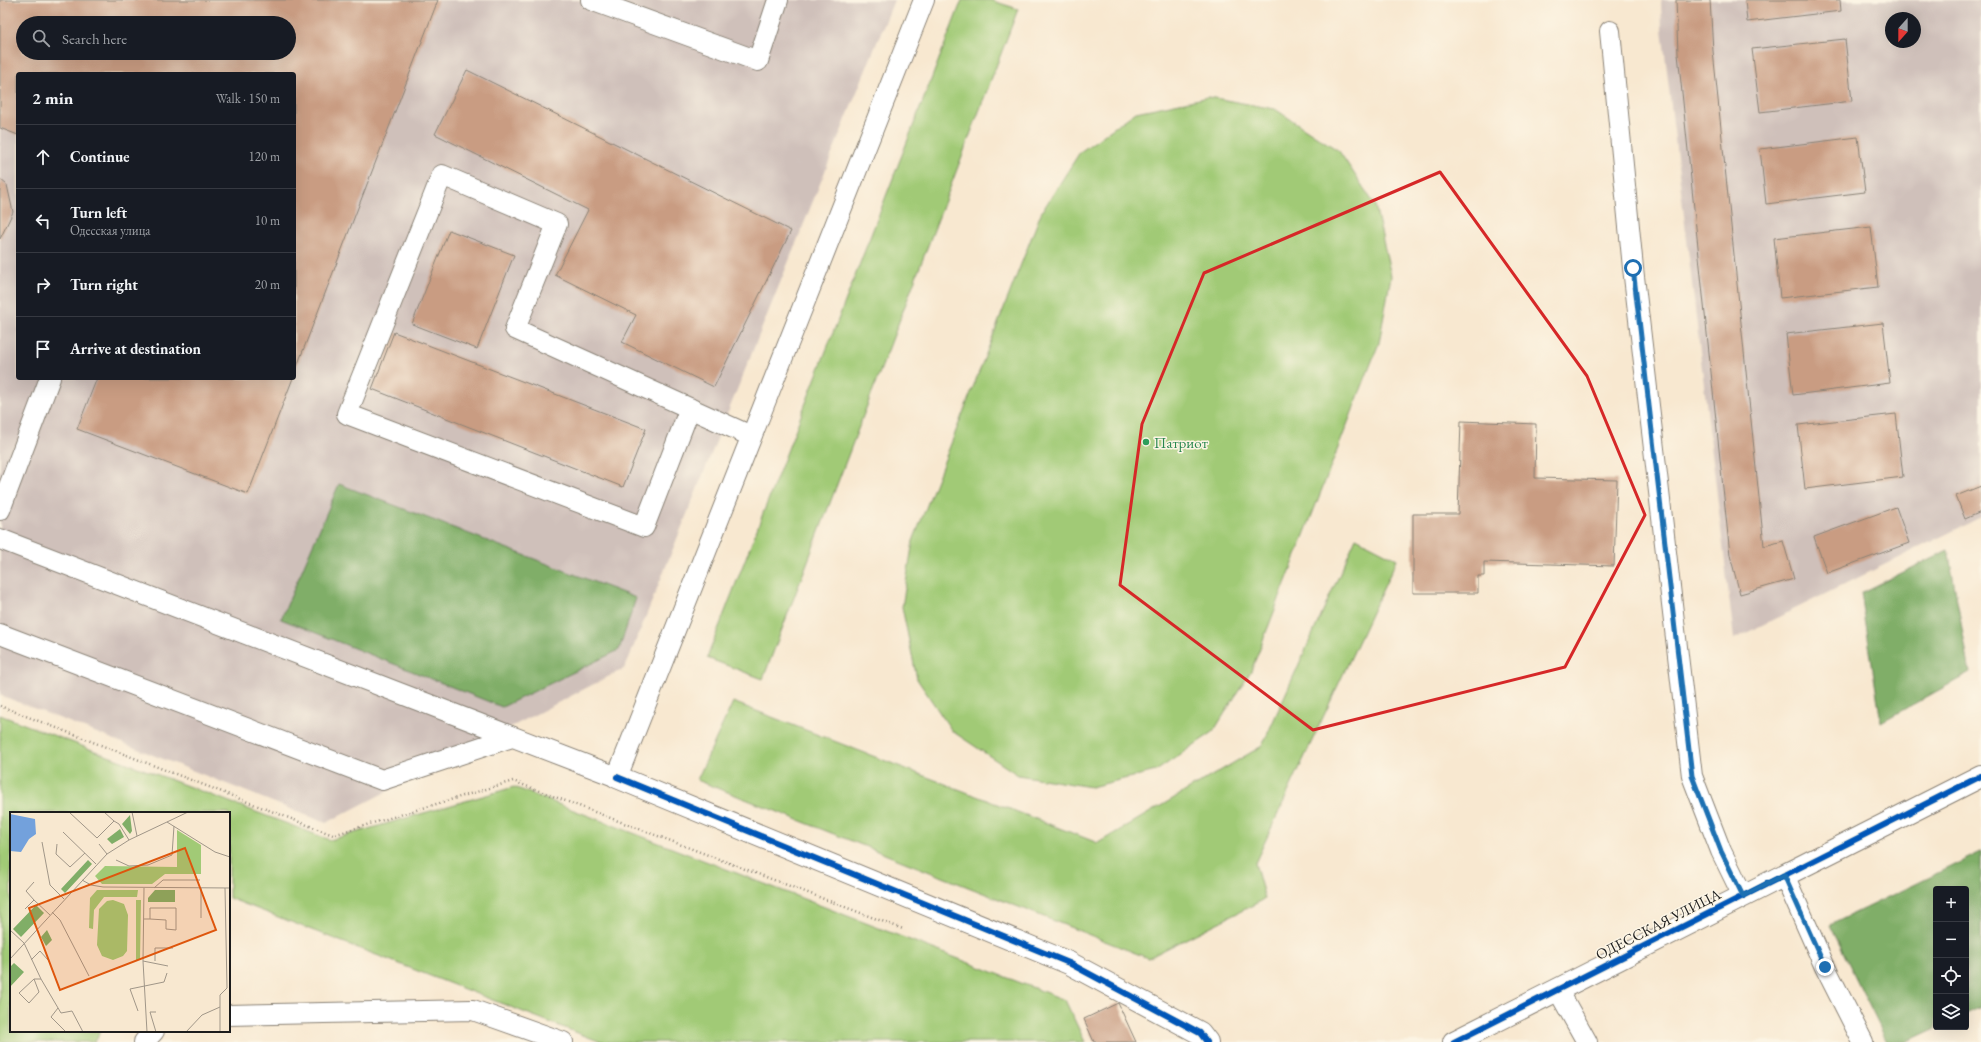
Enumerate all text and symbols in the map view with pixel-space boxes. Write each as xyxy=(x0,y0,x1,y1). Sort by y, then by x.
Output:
north arrow xyxy=(1885,12,1921,48)
search box xyxy=(16,16,296,60)
icon: search xyxy=(30,27,52,49)
text: Search here xyxy=(62,29,127,48)
text: 2 min xyxy=(32,87,73,109)
text: Walk · 150 m xyxy=(216,90,280,107)
icon: ahead xyxy=(32,146,54,168)
text: Continue xyxy=(70,147,130,166)
text: 120 m xyxy=(249,148,280,165)
text: Turn left xyxy=(70,203,127,222)
icon: left xyxy=(32,210,54,232)
text: 10 m xyxy=(255,212,280,229)
text: Одесская улица xyxy=(70,222,151,239)
route start xyxy=(1624,259,1642,277)
icon: right xyxy=(32,274,54,296)
text: Turn right xyxy=(70,275,138,294)
text: 20 m xyxy=(255,276,280,293)
icon: arrive xyxy=(32,338,54,360)
text: Arrive at destination xyxy=(70,339,201,358)
place label: Патриот xyxy=(1154,433,1208,452)
marker: Патриот xyxy=(1141,437,1151,447)
inset map xyxy=(10,812,230,1032)
street label: ОДЕССКАЯ УЛИЦА xyxy=(1592,884,1724,964)
map controls xyxy=(1933,886,1969,1030)
button: + xyxy=(1933,886,1969,922)
button: − xyxy=(1933,922,1969,958)
route end xyxy=(1816,958,1834,976)
button: locate xyxy=(1933,958,1969,994)
button: layers xyxy=(1933,994,1969,1030)

